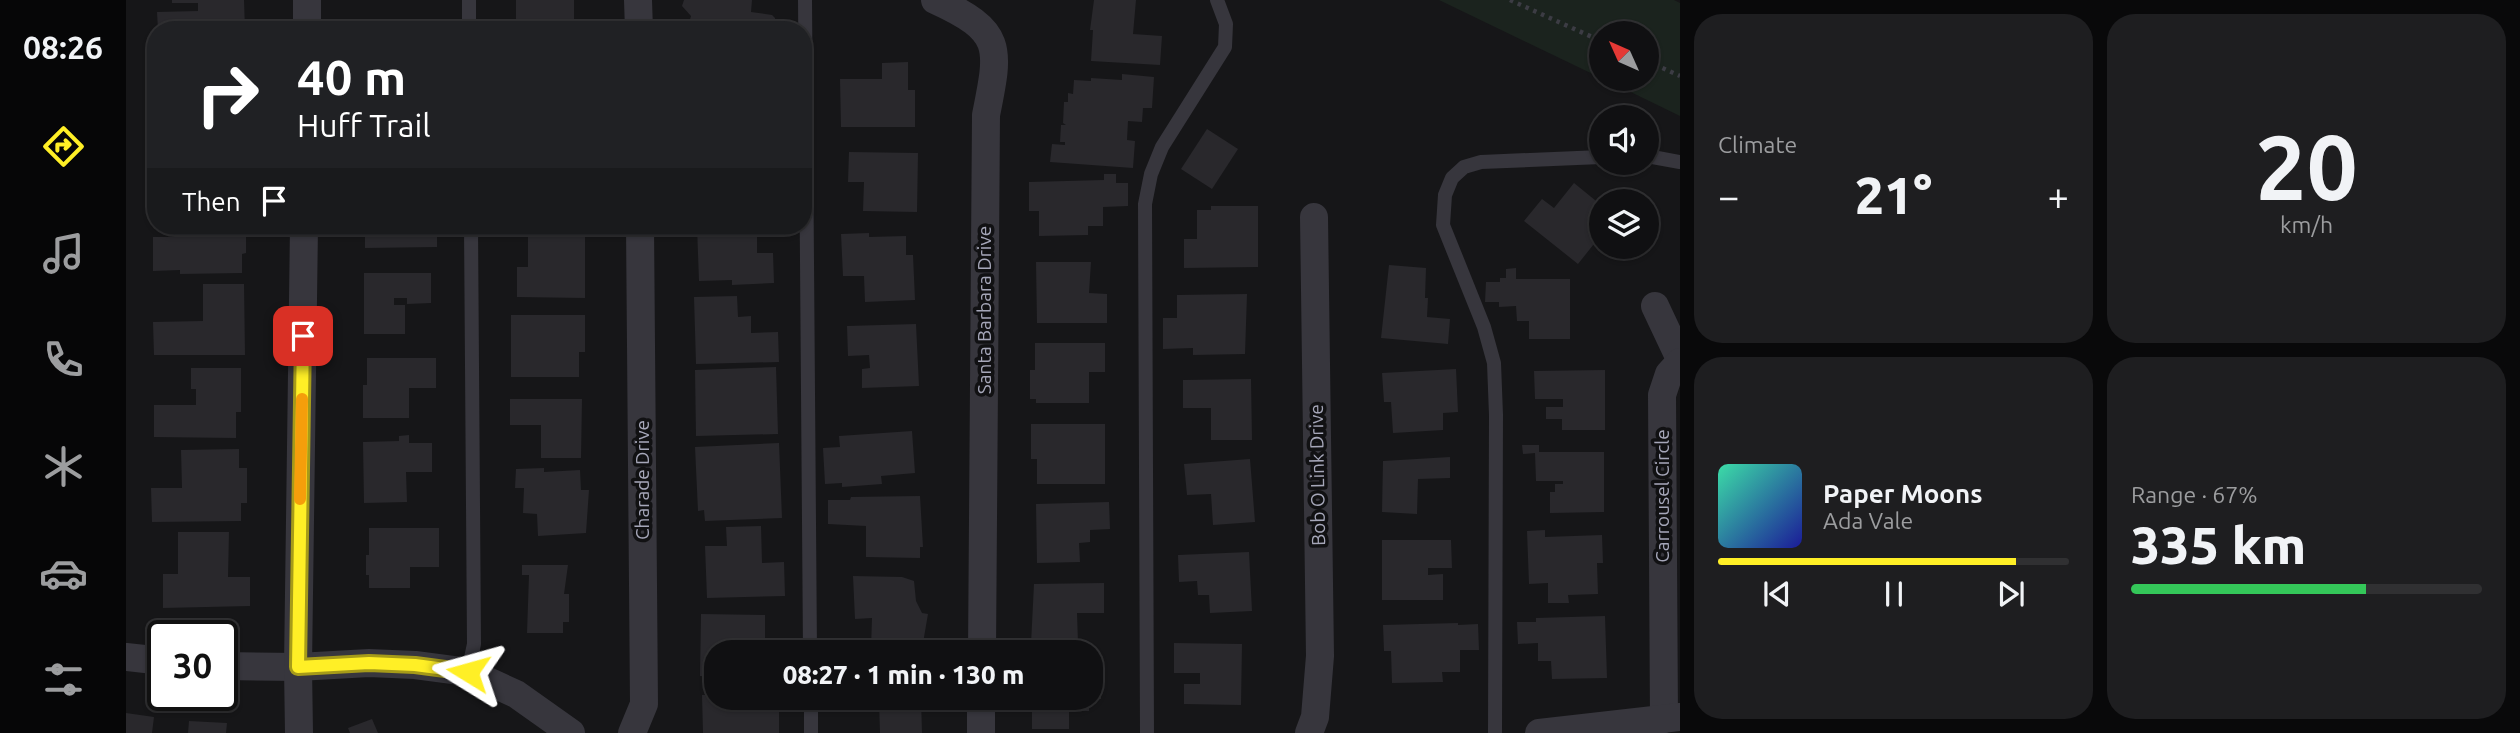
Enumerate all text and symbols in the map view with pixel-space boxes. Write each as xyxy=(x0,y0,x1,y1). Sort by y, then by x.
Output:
north arrow xyxy=(1589,21,1659,91)
map controls xyxy=(1589,21,1659,259)
text: 08:26 xyxy=(23,29,103,65)
icon: right xyxy=(182,49,273,140)
text: 40 m xyxy=(297,49,406,104)
button: sound xyxy=(1589,105,1659,175)
text: Huff Trail xyxy=(297,107,431,143)
text: 20 xyxy=(2255,115,2358,217)
icon: directions xyxy=(39,122,88,171)
text: Climate xyxy=(1718,132,1797,157)
text: 21° xyxy=(1855,166,1932,224)
text: − xyxy=(1718,175,1739,217)
text: + xyxy=(2048,175,2069,217)
icon: arrive xyxy=(255,182,293,220)
text: Then xyxy=(182,187,241,216)
button: layers xyxy=(1589,189,1659,259)
text: km/h xyxy=(2280,212,2333,237)
street label: Santa Barbara Drive xyxy=(973,226,995,394)
icon: music xyxy=(39,229,88,278)
pin xyxy=(273,306,333,366)
icon: arrive xyxy=(284,317,322,355)
icon: phone xyxy=(39,335,88,384)
street label: Bob O Link Drive xyxy=(1305,404,1329,546)
street label: Charade Drive xyxy=(631,420,653,540)
street label: Carrousel Circle xyxy=(1651,429,1673,563)
icon: climate xyxy=(39,442,88,491)
text: Paper Moons xyxy=(1823,479,1982,508)
text: Range · 67% xyxy=(2131,482,2258,507)
text: Ada Vale xyxy=(1823,508,1913,533)
text: 335 km xyxy=(2131,516,2306,574)
icon: car xyxy=(39,549,88,598)
icon: previous xyxy=(1758,575,1796,613)
icon: pause xyxy=(1875,575,1913,613)
icon: next xyxy=(1992,575,2030,613)
speed limit sign: 30 xyxy=(147,620,238,711)
position arrow xyxy=(431,635,505,709)
icon: filters xyxy=(39,655,88,704)
text: 08:27 · 1 min · 130 m xyxy=(783,660,1024,689)

